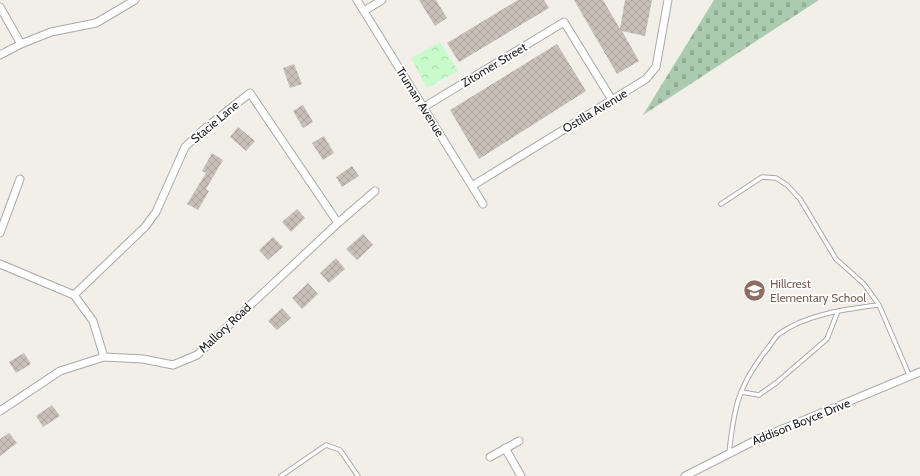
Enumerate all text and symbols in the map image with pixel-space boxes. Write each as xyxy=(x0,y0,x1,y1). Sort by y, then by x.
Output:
street label: Zitomer Street xyxy=(458,39,529,90)
street label: Truman Avenue xyxy=(393,64,448,139)
street label: Ostilla Avenue xyxy=(560,85,630,136)
street label: Stacie Lane xyxy=(188,97,242,146)
place label: Hillcrest Elementary School xyxy=(770,276,866,305)
school or university icon: Hillcrest Elementary School xyxy=(741,278,767,304)
street label: Mallory Road xyxy=(195,300,254,356)
street label: Addison Boyce Drive xyxy=(749,395,852,448)

